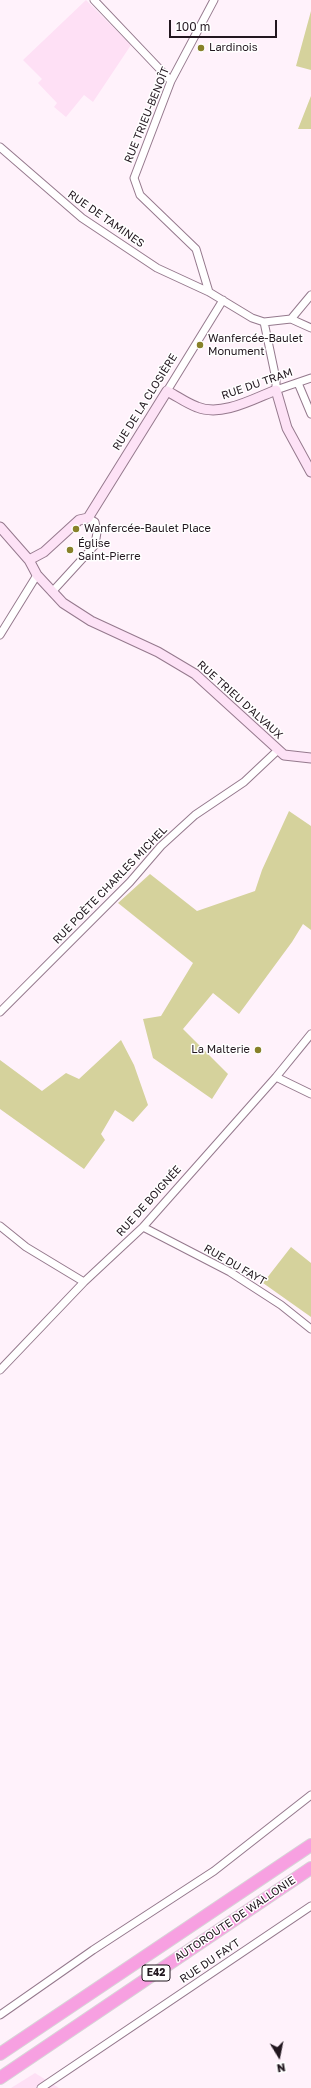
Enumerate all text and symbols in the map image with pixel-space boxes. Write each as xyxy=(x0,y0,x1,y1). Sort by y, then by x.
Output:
scale bar xyxy=(171,12,279,38)
text: 100 m xyxy=(176,19,210,34)
place label: Lardinois xyxy=(209,41,258,55)
marker: Lardinois xyxy=(196,43,206,53)
street label: RUE TRIEU-BENOÎT xyxy=(122,65,172,165)
street label: RUE DE TAMINES xyxy=(65,188,147,250)
place label: Wanfercée-Baulet Monument xyxy=(208,332,303,358)
marker: Wanfercée-Baulet Monument xyxy=(195,340,205,350)
street label: RUE DE LA CLOSIÈRE xyxy=(110,351,180,453)
street label: RUE DU TRAM xyxy=(220,366,294,402)
place label: Wanfercée-Baulet Place xyxy=(84,522,211,536)
marker: Wanfercée-Baulet Place xyxy=(71,524,81,534)
place label: Église Saint-Pierre xyxy=(78,537,141,563)
marker: Église Saint-Pierre xyxy=(65,545,75,555)
street label: RUE TRIEU D'ALVAUX xyxy=(194,658,286,742)
street label: RUE POÈTE CHARLES MICHEL xyxy=(50,823,170,947)
place label: La Malterie xyxy=(191,1043,250,1057)
marker: La Malterie xyxy=(253,1045,263,1055)
street label: RUE DE BOIGNÉE xyxy=(114,1163,184,1239)
street label: RUE DU FAYT xyxy=(202,1242,268,1288)
street label: AUTOROUTE DE WALLONIE xyxy=(172,1874,298,1964)
street label: RUE DU FAYT xyxy=(177,1936,243,1986)
road number: E42 xyxy=(142,1965,170,1981)
north arrow xyxy=(259,2036,299,2076)
text: N xyxy=(276,2061,286,2075)

